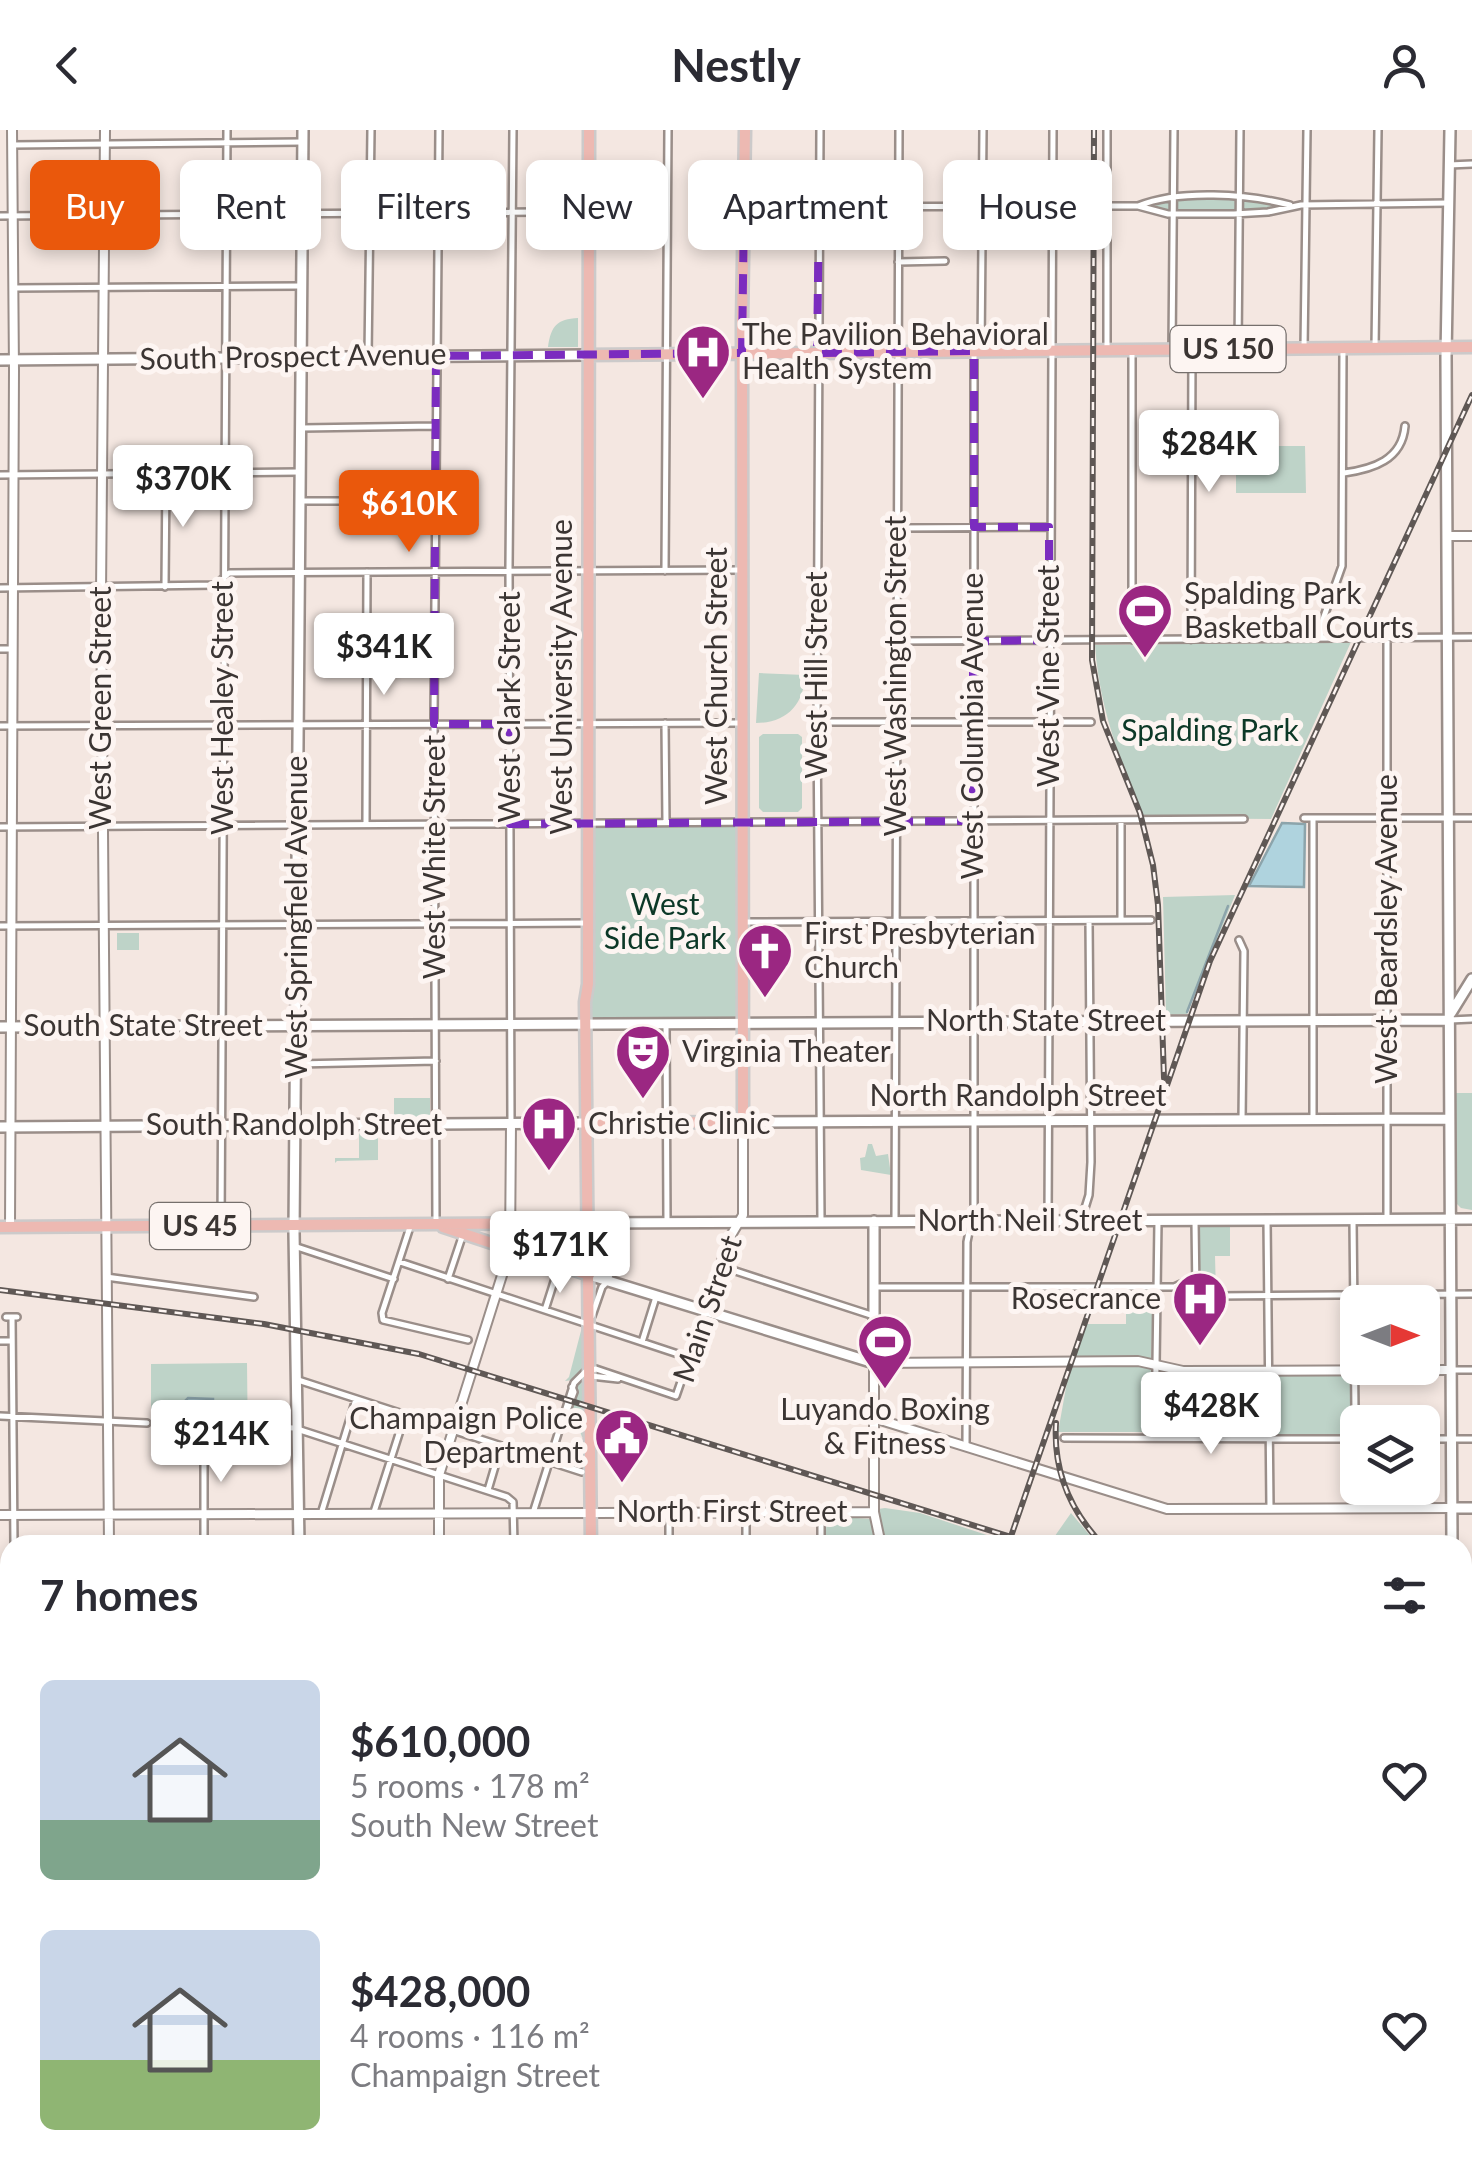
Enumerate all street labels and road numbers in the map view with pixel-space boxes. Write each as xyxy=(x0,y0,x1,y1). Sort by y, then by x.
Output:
road number: US 150 xyxy=(1170,326,1286,372)
street label: South Prospect Avenue xyxy=(139,334,447,376)
street label: West Washington Street xyxy=(876,515,912,836)
street label: West University Avenue xyxy=(542,519,578,835)
street label: West Church Street xyxy=(697,547,733,805)
street label: West Vine Street xyxy=(1029,565,1065,787)
street label: West Hill Street xyxy=(797,571,833,779)
street label: West Columbia Avenue xyxy=(953,573,989,879)
street label: West Healey Street xyxy=(203,581,239,835)
street label: West Green Street xyxy=(81,586,117,830)
street label: West Clark Street xyxy=(490,591,526,823)
street label: West White Street xyxy=(415,735,451,979)
street label: West Springfield Avenue xyxy=(277,756,313,1078)
street label: West Beardsley Avenue xyxy=(1367,774,1403,1084)
street label: North State Street xyxy=(926,1001,1166,1037)
street label: South State Street xyxy=(23,1006,263,1042)
street label: North Randolph Street xyxy=(870,1076,1167,1112)
street label: South Randolph Street xyxy=(146,1105,442,1141)
street label: North Neil Street xyxy=(918,1201,1143,1237)
road number: US 45 xyxy=(150,1203,250,1249)
street label: Main Street xyxy=(664,1230,748,1387)
street label: North First Street xyxy=(617,1492,848,1528)

